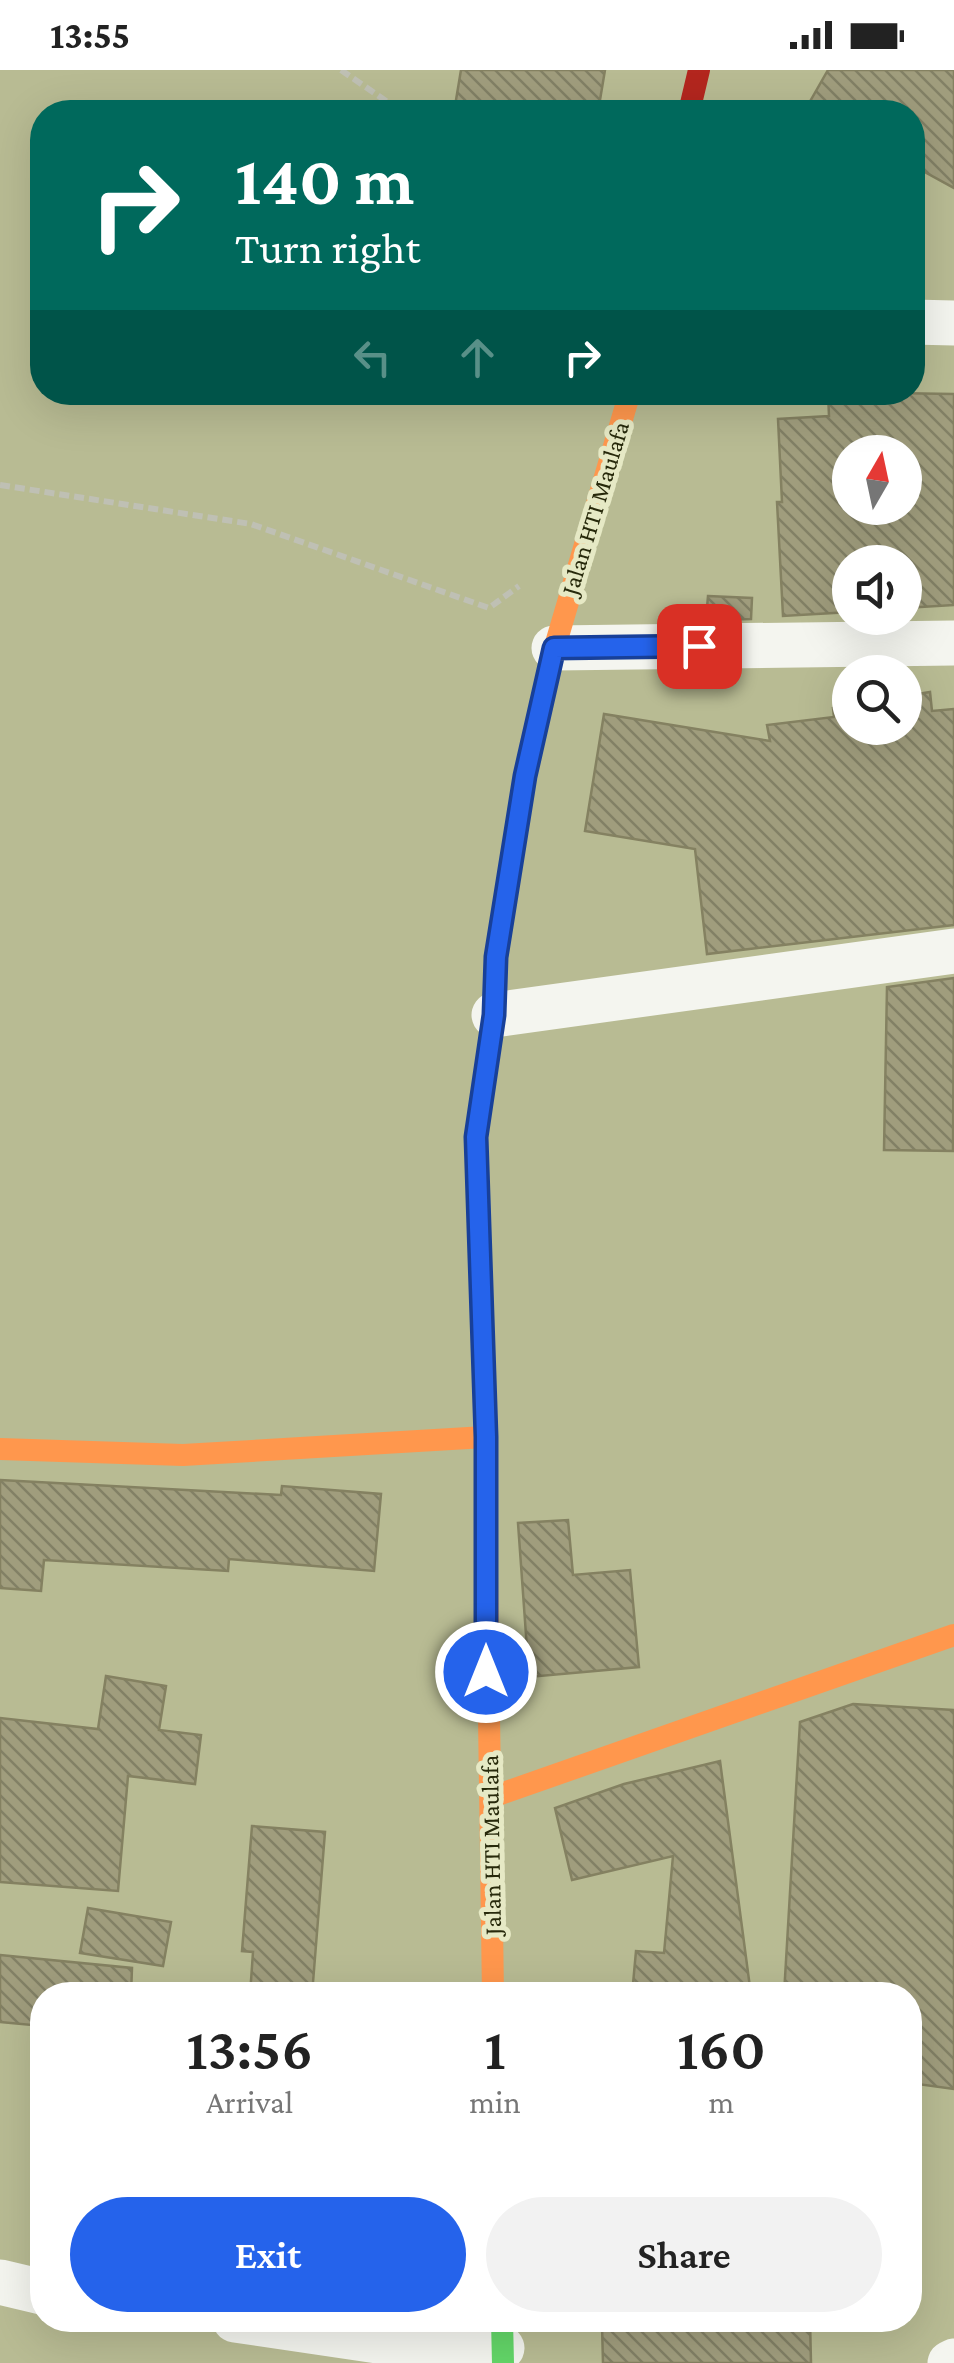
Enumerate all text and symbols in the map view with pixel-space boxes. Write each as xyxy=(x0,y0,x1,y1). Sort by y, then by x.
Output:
text: 13:55 xyxy=(50,14,130,56)
icon: right xyxy=(70,140,200,270)
text: 140 m xyxy=(235,141,414,219)
text: Turn right xyxy=(235,223,420,273)
icon: left xyxy=(345,330,400,385)
icon: ahead xyxy=(450,330,505,385)
icon: right xyxy=(555,330,610,385)
street label: Jalan HTI Maulafa xyxy=(555,417,635,600)
north arrow xyxy=(832,435,922,525)
map controls xyxy=(832,435,922,745)
button: sound xyxy=(832,545,922,635)
pin xyxy=(657,604,742,689)
icon: arrive xyxy=(672,619,727,674)
button: search xyxy=(832,655,922,745)
position arrow xyxy=(434,1620,538,1724)
street label: Jalan HTI Maulafa xyxy=(476,1754,507,1937)
text: 13:56 xyxy=(186,2015,313,2082)
text: 1 xyxy=(484,2015,506,2082)
text: 160 xyxy=(677,2015,766,2082)
text: Arrival xyxy=(206,2084,293,2120)
text: min xyxy=(469,2084,521,2120)
text: m xyxy=(708,2084,734,2120)
button: Exit xyxy=(70,2197,466,2312)
button: Share xyxy=(486,2197,882,2312)

